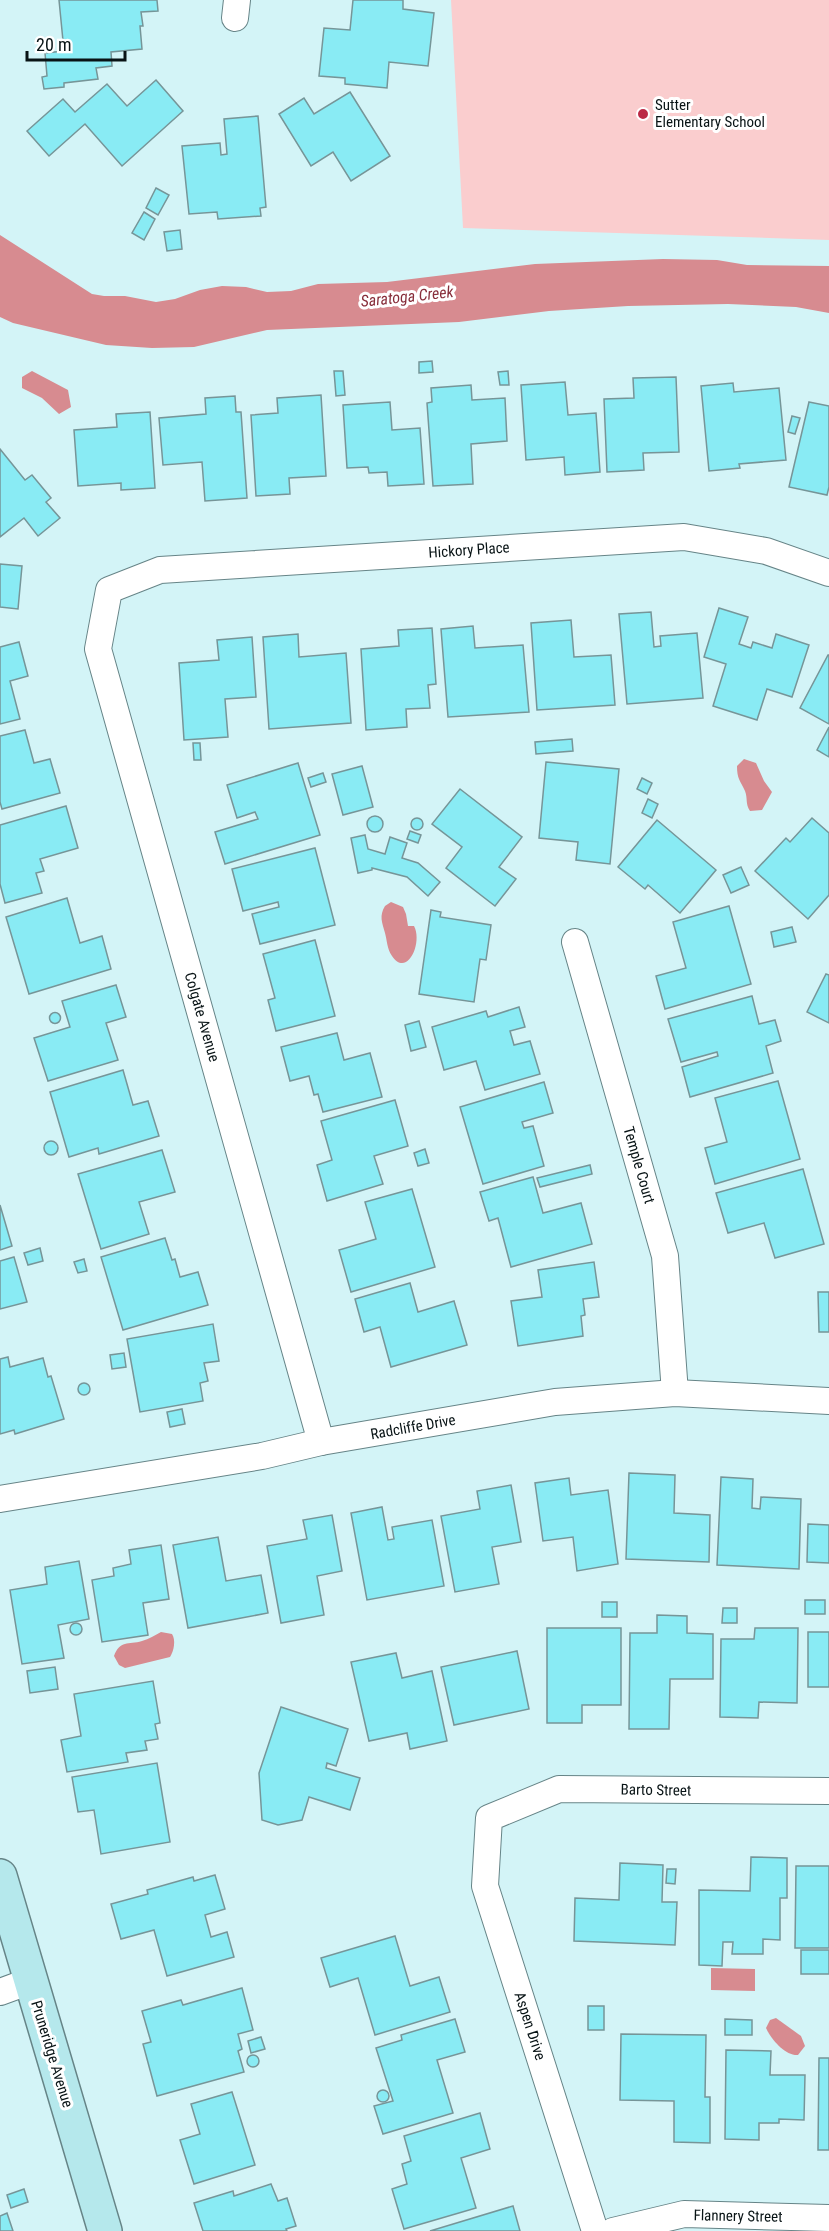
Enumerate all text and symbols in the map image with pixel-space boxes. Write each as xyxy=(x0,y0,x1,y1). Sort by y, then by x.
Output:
scale bar xyxy=(27,24,124,62)
text: 20 m xyxy=(36,34,71,55)
place label: Sutter Elementary School xyxy=(655,96,765,131)
marker: Sutter Elementary School xyxy=(636,107,650,121)
water label: Saratoga Creek xyxy=(360,282,455,311)
street label: Hickory Place xyxy=(428,538,510,562)
street label: Colgate Avenue xyxy=(181,970,223,1064)
street label: Temple Court xyxy=(619,1124,659,1206)
street label: Radcliffe Drive xyxy=(369,1411,457,1443)
street label: Barto Street xyxy=(620,1780,692,1800)
street label: Aspen Drive xyxy=(511,1990,549,2062)
street label: Pruneridge Avenue xyxy=(27,1998,77,2110)
street label: Flannery Street xyxy=(693,2206,783,2226)

